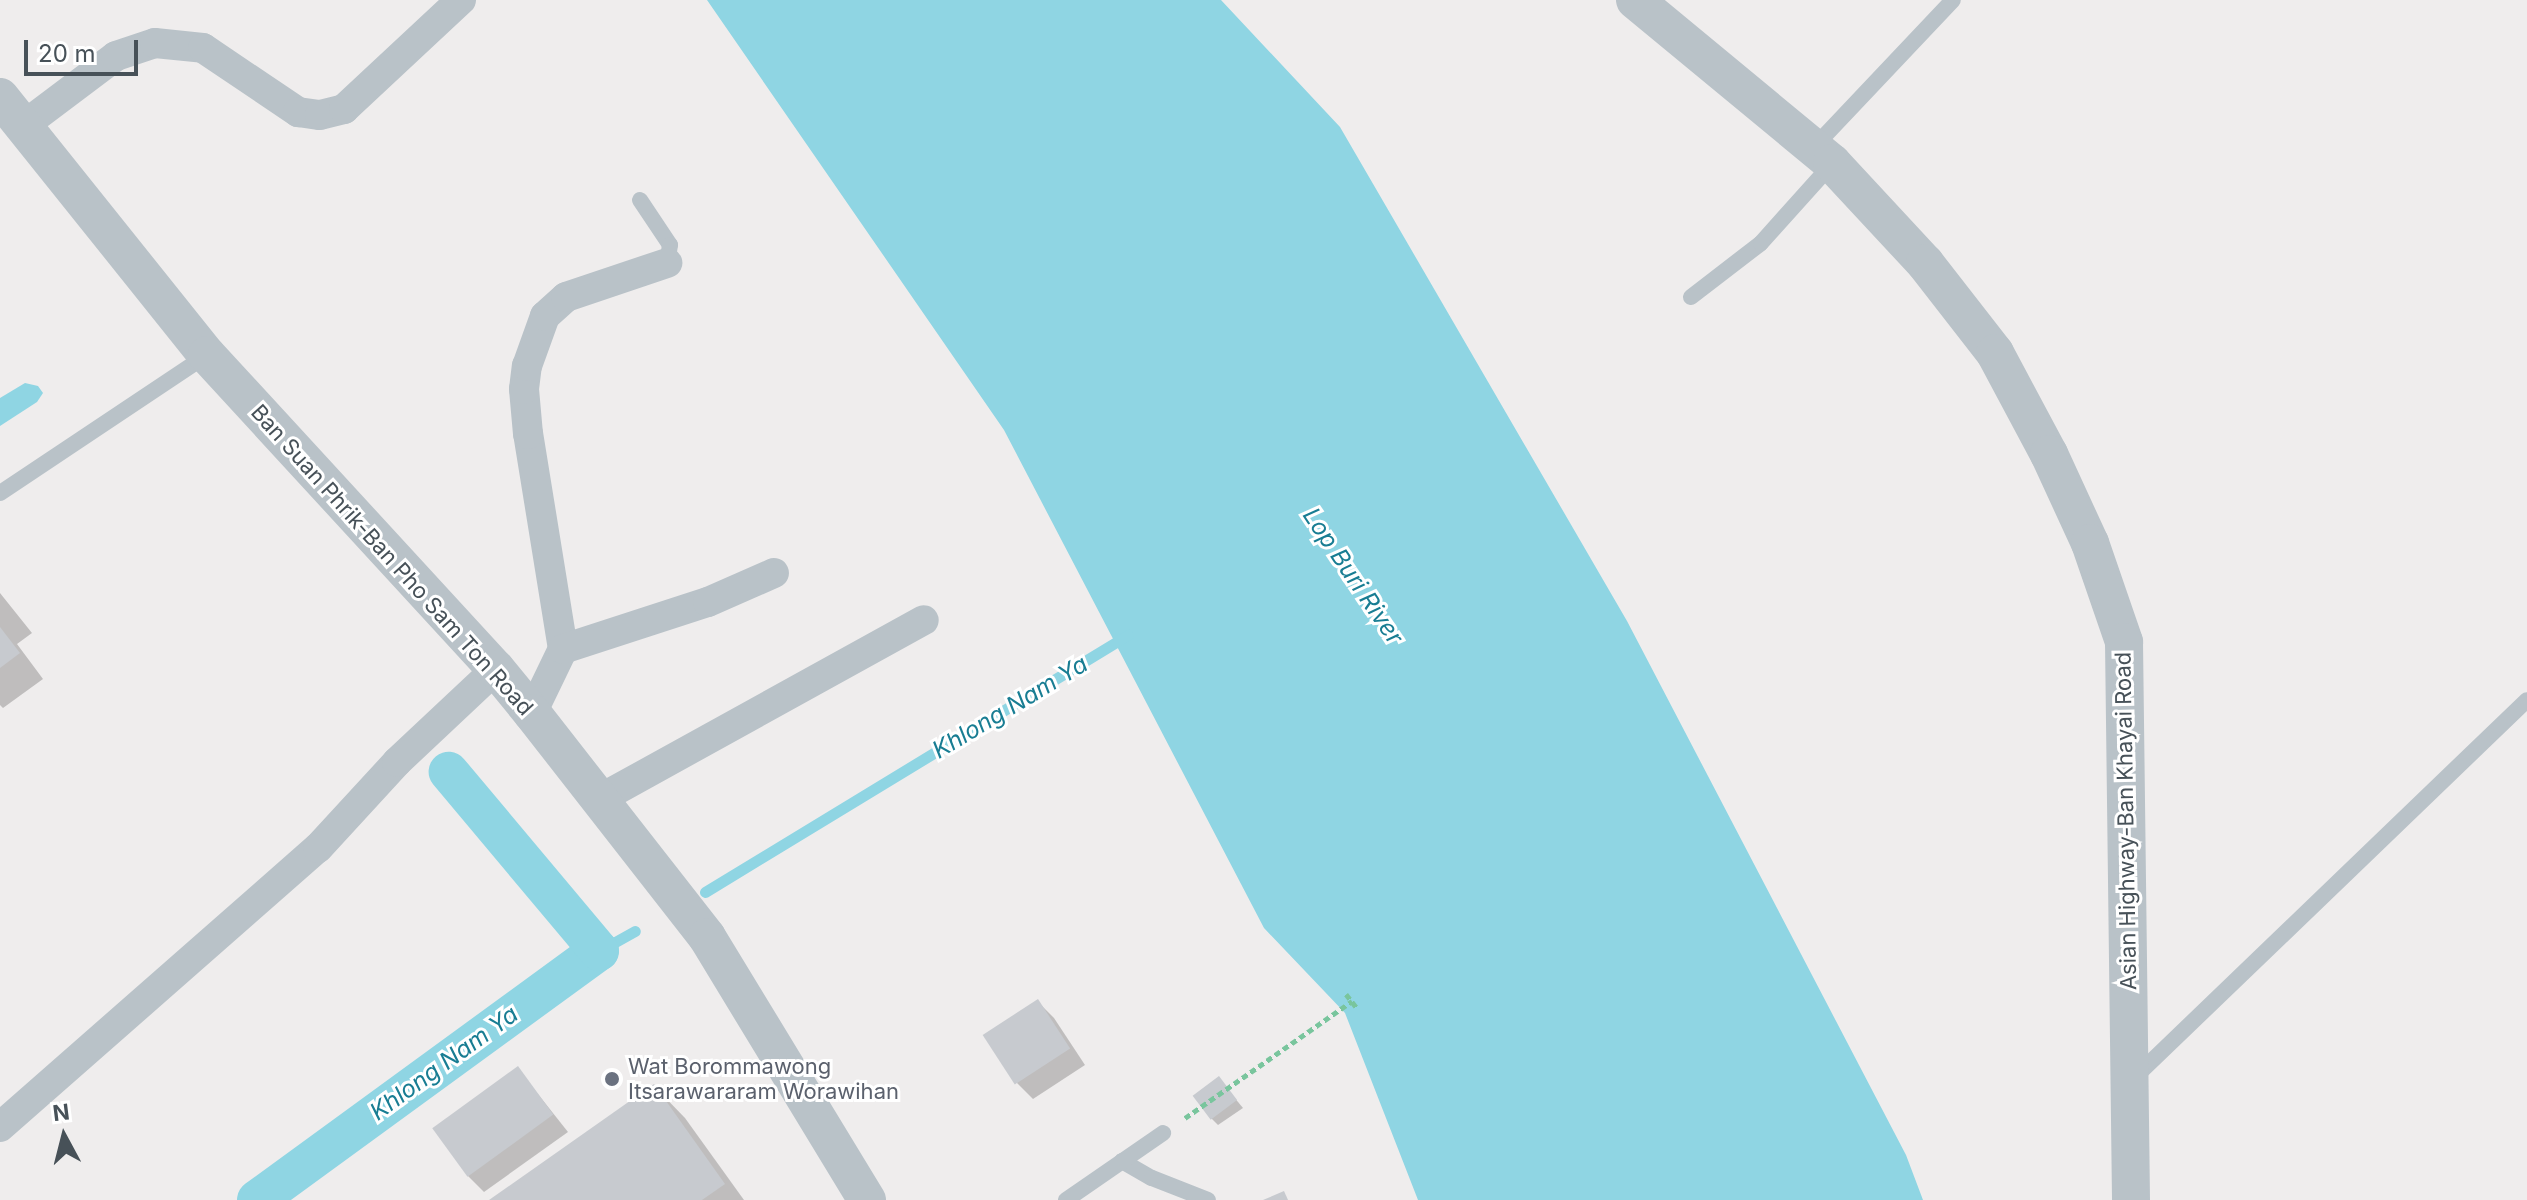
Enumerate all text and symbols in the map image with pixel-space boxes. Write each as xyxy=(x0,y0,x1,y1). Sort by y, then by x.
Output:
scale bar xyxy=(28,24,142,74)
text: 20 m xyxy=(38,39,96,68)
street label: Ban Suan Phrik-Ban Pho Sam Ton Road xyxy=(245,399,539,721)
water label: Lop Buri River xyxy=(1297,502,1409,650)
water label: Khlong Nam Ya xyxy=(927,649,1093,765)
street label: Asian Highway-Ban Khayai Road xyxy=(2110,652,2142,990)
water label: Khlong Nam Ya xyxy=(364,1000,524,1126)
place label: Wat Borommawong Itsarawararam Worawihan xyxy=(628,1053,899,1104)
marker: Wat Borommawong Itsarawararam Worawihan xyxy=(603,1070,621,1088)
north arrow xyxy=(24,1096,104,1176)
text: N xyxy=(51,1098,71,1126)

